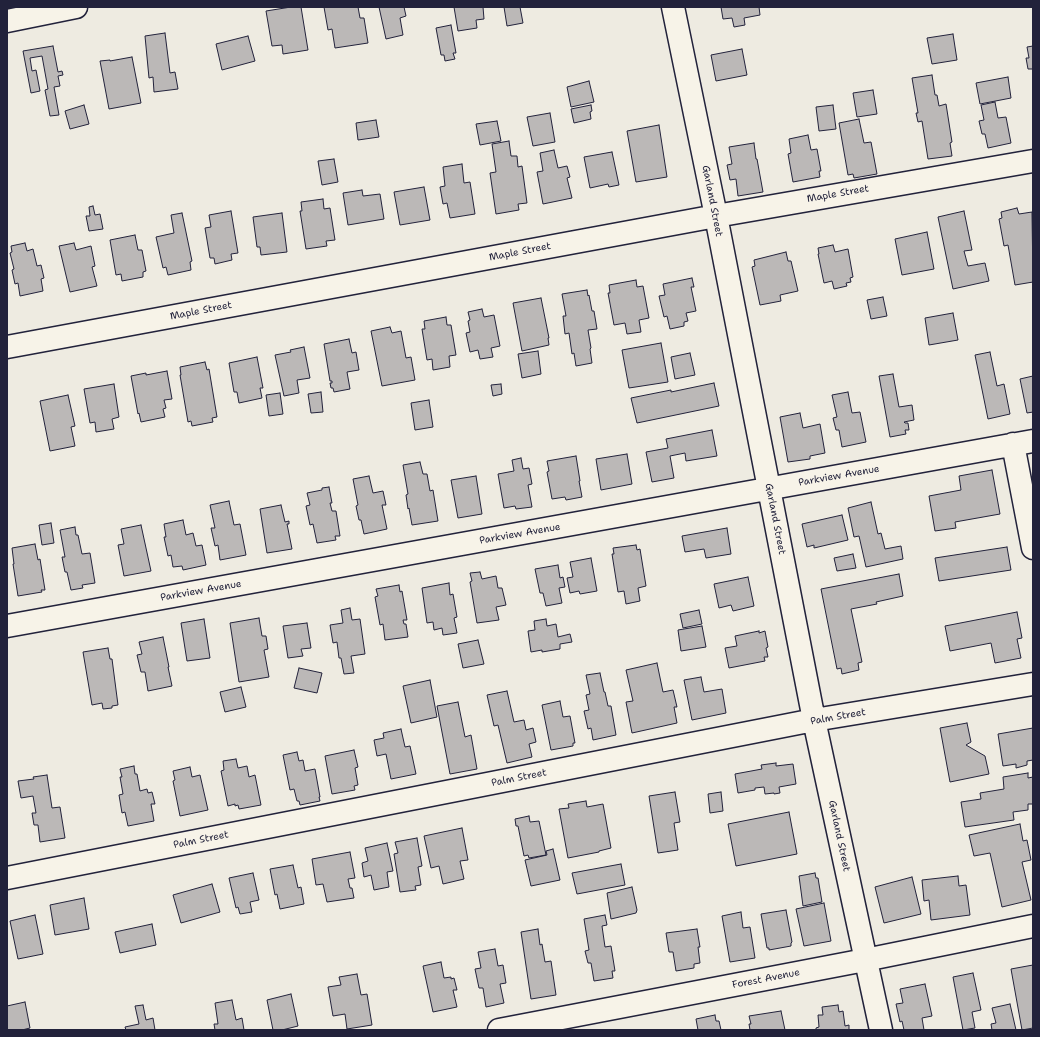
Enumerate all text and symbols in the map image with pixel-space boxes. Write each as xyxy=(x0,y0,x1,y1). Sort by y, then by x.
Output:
street label: Garland Street xyxy=(699,164,725,238)
street label: Maple Street xyxy=(806,183,870,205)
street label: Maple Street xyxy=(488,240,552,264)
street label: Maple Street xyxy=(169,299,233,323)
street label: Parkview Avenue xyxy=(797,463,881,489)
street label: Garland Street xyxy=(762,482,788,556)
street label: Parkview Avenue xyxy=(478,521,562,547)
street label: Parkview Avenue xyxy=(159,578,243,604)
street label: Palm Street xyxy=(809,706,867,728)
street label: Palm Street xyxy=(490,767,548,789)
street label: Garland Street xyxy=(826,799,852,873)
street label: Palm Street xyxy=(172,829,230,851)
street label: Forest Avenue xyxy=(731,967,801,991)

